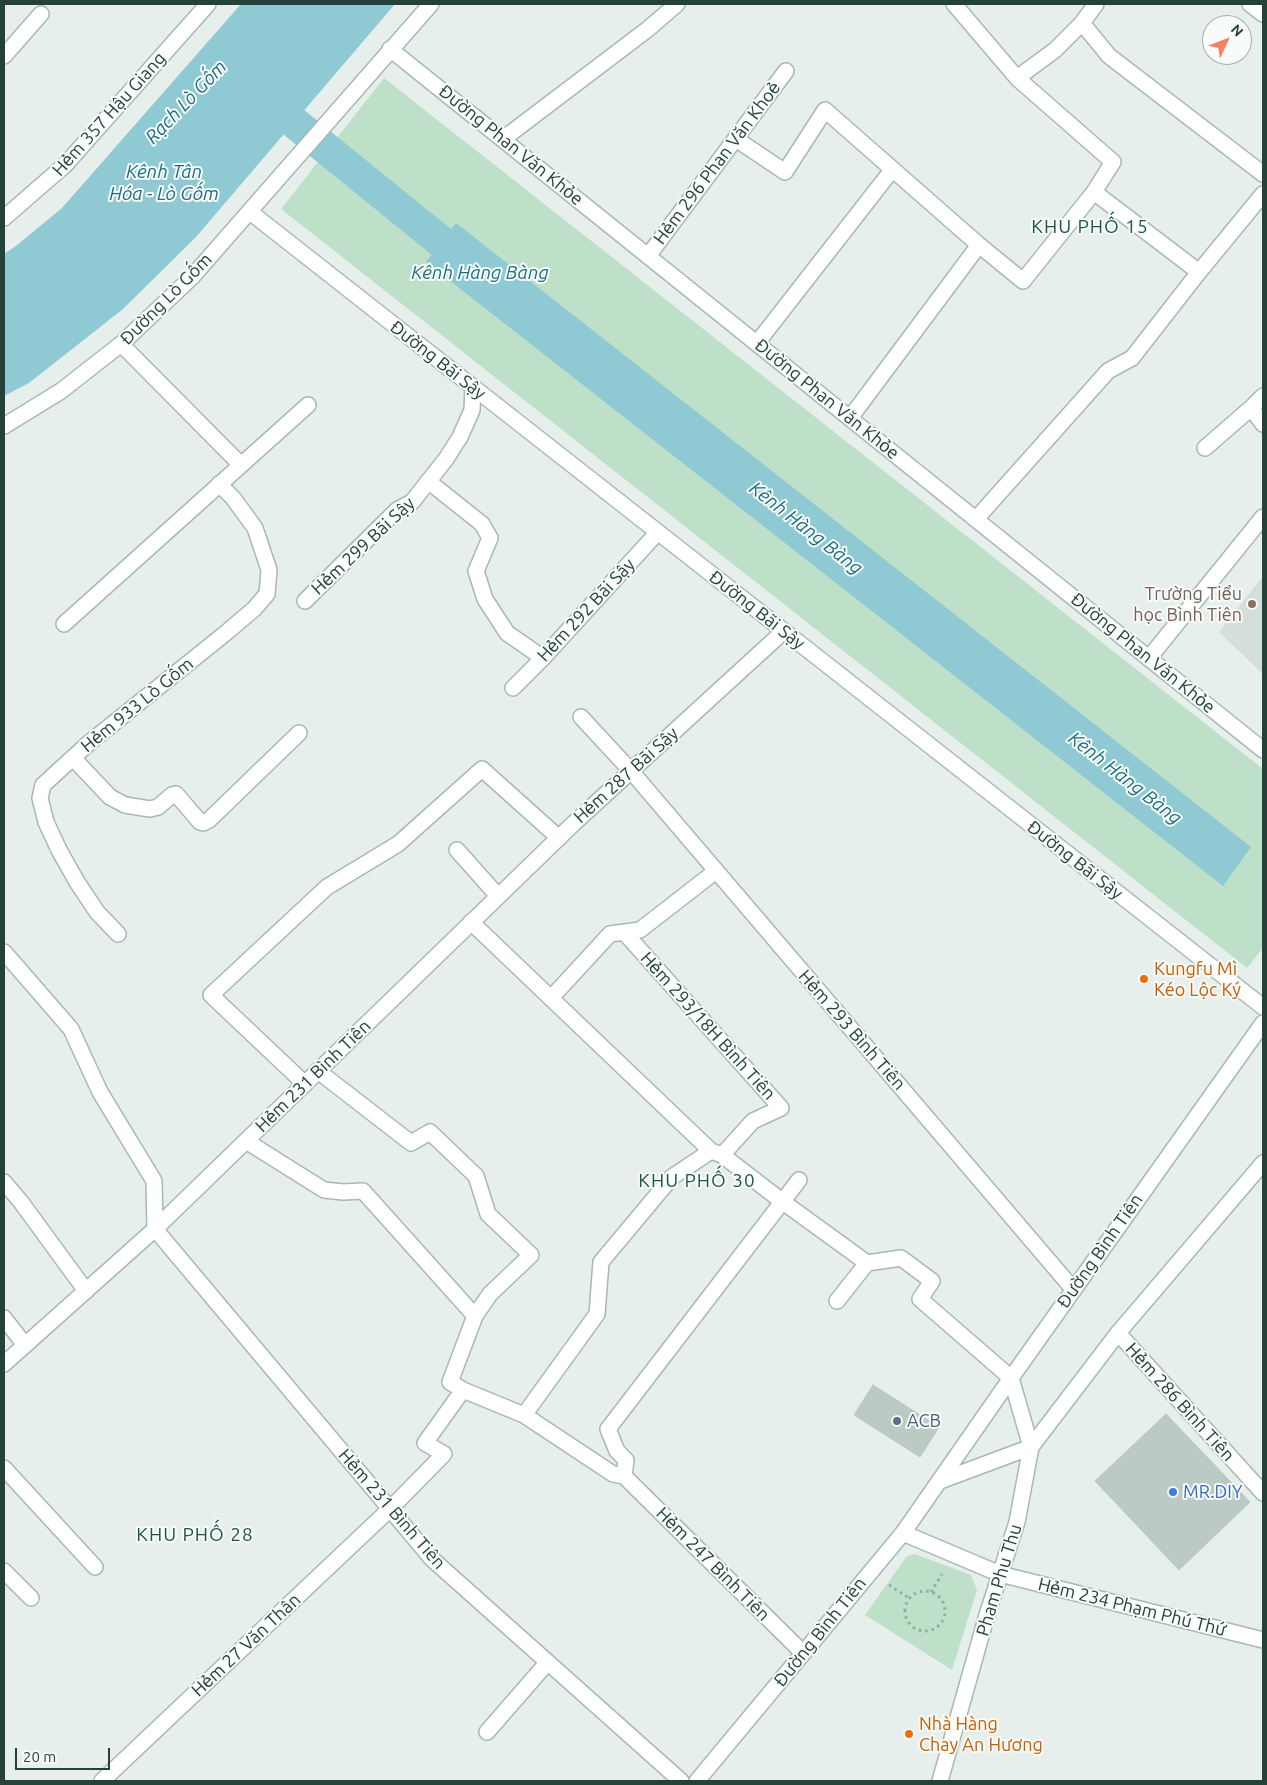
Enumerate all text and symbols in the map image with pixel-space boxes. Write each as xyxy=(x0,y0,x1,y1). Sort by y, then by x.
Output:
north arrow xyxy=(1202,15,1252,65)
text: N xyxy=(1228,21,1247,40)
street label: Hẻm 357 Hậu Giang xyxy=(48,48,170,180)
water label: Rạch Lò Gốm xyxy=(141,56,231,148)
street label: Hẻm 296 Phan Văn Khoẻ xyxy=(649,77,785,249)
street label: Đường Phan Văn Khỏe xyxy=(434,80,588,210)
water label: Kênh Tân Hóa - Lò Gốm xyxy=(109,161,219,205)
district label: KHU PHỐ 15 xyxy=(1030,216,1150,238)
street label: Đường Lò Gốm xyxy=(116,249,216,349)
water label: Kênh Hàng Bàng xyxy=(411,262,549,284)
street label: Đường Bãi Sậy xyxy=(386,316,490,404)
street label: Đường Phan Văn Khỏe xyxy=(750,334,904,464)
water label: Kênh Hàng Bàng xyxy=(745,477,867,579)
street label: Hẻm 299 Bãi Sậy xyxy=(307,493,419,599)
street label: Hẻm 292 Bãi Sậy xyxy=(533,554,639,666)
street label: Đường Bãi Sậy xyxy=(705,566,809,654)
place label: Trường Tiểu học Bình Tiên xyxy=(1133,583,1242,626)
street label: Đường Phan Văn Khỏe xyxy=(1066,588,1220,718)
marker: Trường Tiểu học Bình Tiên xyxy=(1246,598,1258,610)
street label: Hẻm 933 Lò Gốm xyxy=(76,653,198,757)
street label: Hẻm 287 Bãi Sậy xyxy=(569,722,683,828)
water label: Kênh Hàng Bàng xyxy=(1064,727,1186,829)
street label: Đường Bãi Sậy xyxy=(1023,816,1127,904)
street label: Hẻm 293/18H Bình Tiên xyxy=(636,948,780,1104)
place label: Kungfu Mì Kéo Lộc Ký xyxy=(1154,958,1241,1001)
street label: Hẻm 293 Bình Tiên xyxy=(794,965,910,1095)
marker: Kungfu Mì Kéo Lộc Ký xyxy=(1138,973,1150,985)
street label: Hẻm 231 Bình Tiên xyxy=(251,1015,375,1137)
district label: KHU PHỐ 30 xyxy=(637,1170,757,1192)
street label: Đường Bình Tiên xyxy=(1053,1190,1147,1312)
street label: Hẻm 286 Bình Tiên xyxy=(1121,1338,1239,1466)
place label: ACB xyxy=(907,1410,941,1432)
marker: ACB xyxy=(891,1415,903,1427)
street label: Hẻm 231 Bình Tiên xyxy=(334,1444,450,1574)
place label: MR.DIY xyxy=(1183,1481,1242,1503)
marker: MR.DIY xyxy=(1167,1486,1179,1498)
street label: Hẻm 247 Bình Tiên xyxy=(652,1503,774,1625)
street label: Pham Phu Thu xyxy=(972,1521,1026,1639)
district label: KHU PHỐ 28 xyxy=(135,1524,255,1546)
street label: Đường Bình Tiên xyxy=(769,1573,871,1691)
street label: Hẻm 234 Phạm Phú Thứ xyxy=(1036,1573,1228,1641)
street label: Hẻm 27 Văn Thân xyxy=(187,1589,305,1701)
place label: Nhà Hàng Chay An Hương xyxy=(919,1713,1043,1756)
marker: Nhà Hàng Chay An Hương xyxy=(903,1728,915,1740)
scale bar xyxy=(18,1738,112,1770)
text: 20 m xyxy=(23,1748,56,1765)

